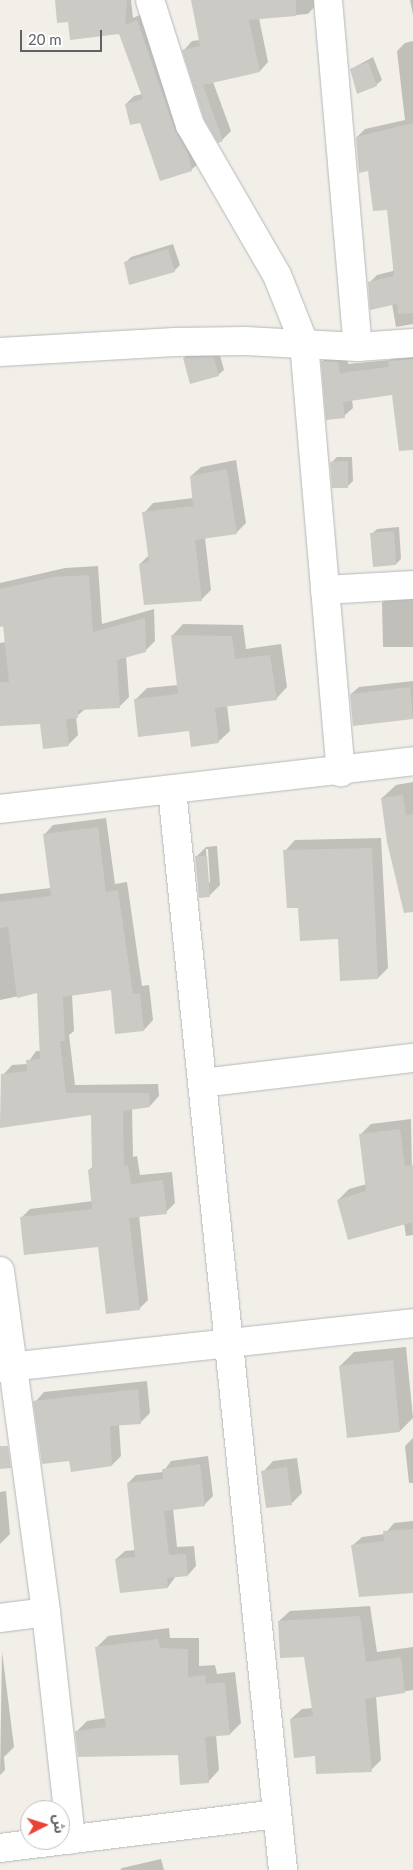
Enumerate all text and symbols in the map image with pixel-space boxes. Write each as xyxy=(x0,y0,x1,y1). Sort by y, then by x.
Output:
scale bar xyxy=(22,20,105,52)
text: 20 m xyxy=(28,30,62,48)
north arrow xyxy=(20,1800,70,1850)
text: ش xyxy=(50,1813,69,1834)

